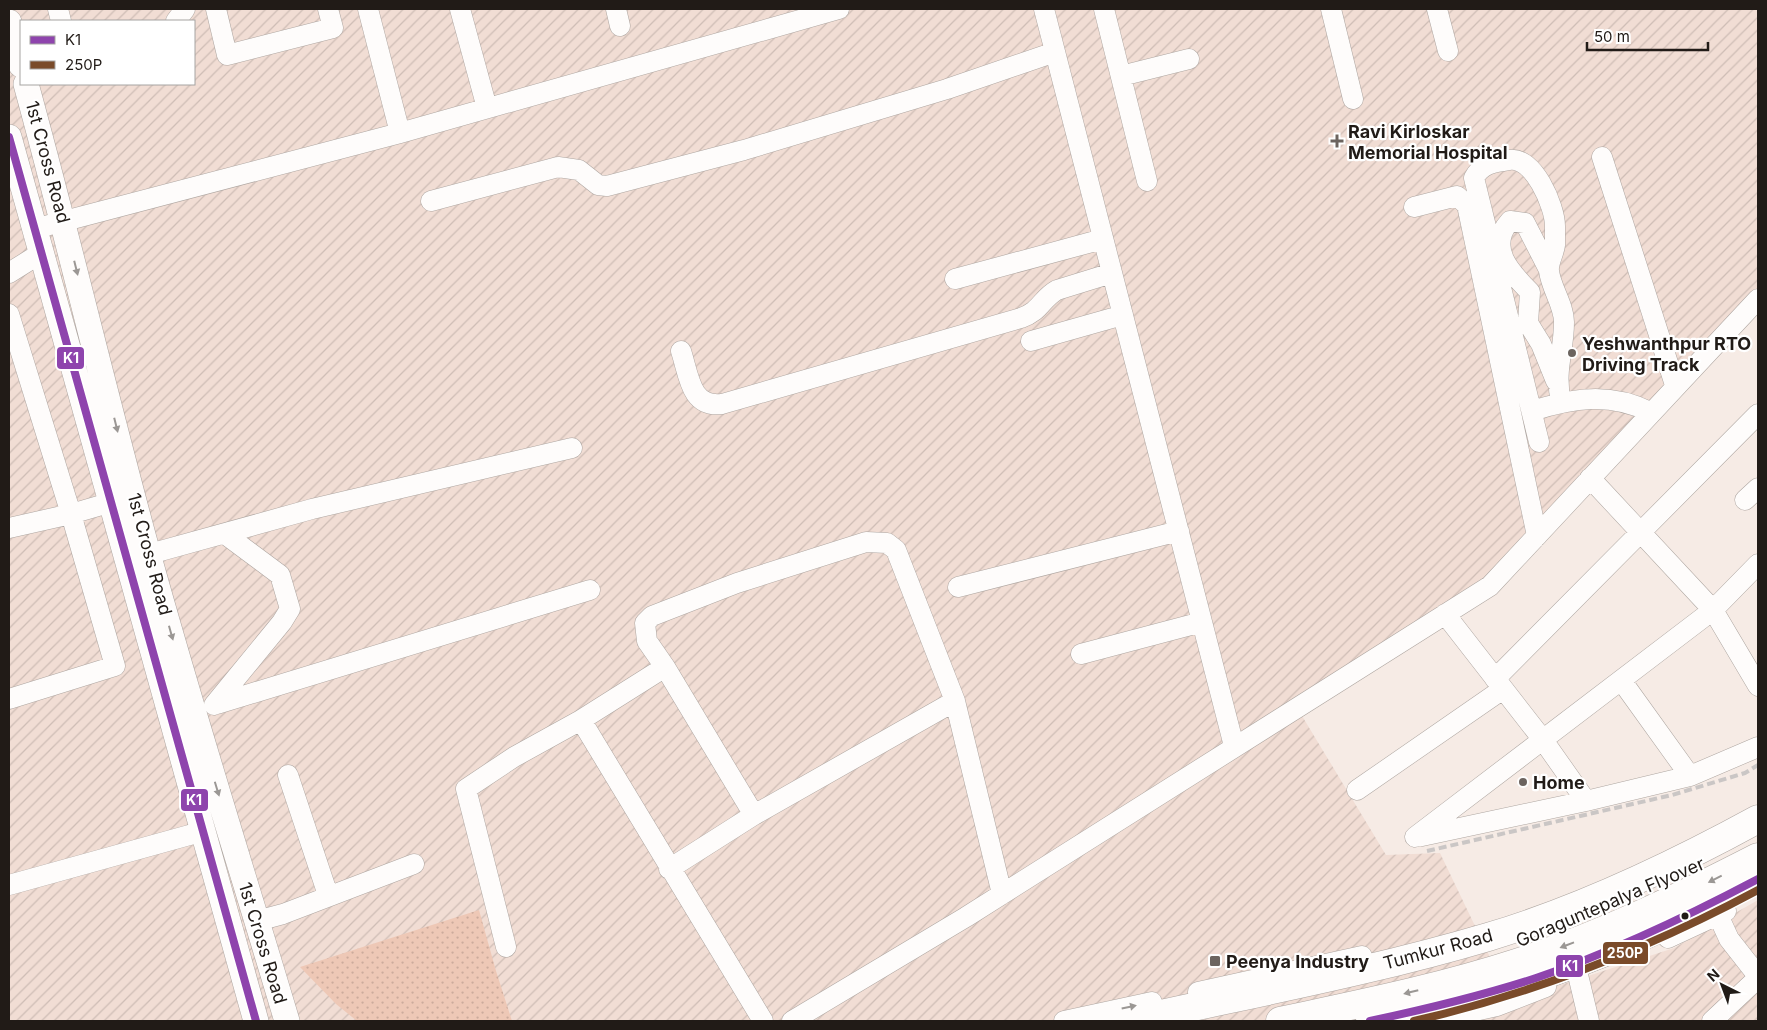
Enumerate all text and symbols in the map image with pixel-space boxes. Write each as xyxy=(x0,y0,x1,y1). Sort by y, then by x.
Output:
legend xyxy=(20,20,195,85)
scale bar xyxy=(1587,20,1708,52)
text: 50 m xyxy=(1594,27,1630,46)
text: K1 xyxy=(65,30,81,49)
text: 250P xyxy=(65,55,102,74)
street label: 1st Cross Road xyxy=(22,99,74,225)
place label: Ravi Kirloskar Memorial Hospital xyxy=(1348,121,1508,163)
marker: Ravi Kirloskar Memorial Hospital xyxy=(1330,134,1344,148)
one-way arrow xyxy=(72,260,80,276)
place label: Yeshwanthpur RTO Driving Track xyxy=(1582,333,1751,375)
line badge: K1 xyxy=(56,346,85,370)
marker: Yeshwanthpur RTO Driving Track xyxy=(1566,347,1578,359)
text: K1 xyxy=(63,349,79,366)
one-way arrow xyxy=(112,418,120,433)
street label: 1st Cross Road xyxy=(124,491,176,617)
one-way arrow xyxy=(167,626,175,641)
place label: Home xyxy=(1533,772,1585,793)
marker: Home xyxy=(1517,776,1529,788)
one-way arrow xyxy=(213,782,221,797)
line badge: K1 xyxy=(180,788,209,812)
text: K1 xyxy=(186,791,202,808)
street label: Goraguntepalya Flyover xyxy=(1513,853,1708,951)
one-way arrow xyxy=(1708,875,1722,883)
street label: 1st Cross Road xyxy=(235,880,291,1006)
unlabelled marker xyxy=(1680,911,1690,921)
street label: Tumkur Road xyxy=(1381,924,1495,974)
line badge: 250P xyxy=(1602,941,1649,965)
one-way arrow xyxy=(1559,942,1574,949)
text: 250P xyxy=(1607,944,1643,961)
place label: Peenya Industry xyxy=(1226,951,1369,972)
marker: Peenya Industry xyxy=(1208,954,1222,968)
line badge: K1 xyxy=(1555,954,1584,978)
text: K1 xyxy=(1562,957,1578,974)
north arrow xyxy=(1697,960,1747,1010)
text: N xyxy=(1703,965,1723,985)
one-way arrow xyxy=(1404,988,1419,996)
one-way arrow xyxy=(1121,1003,1136,1011)

